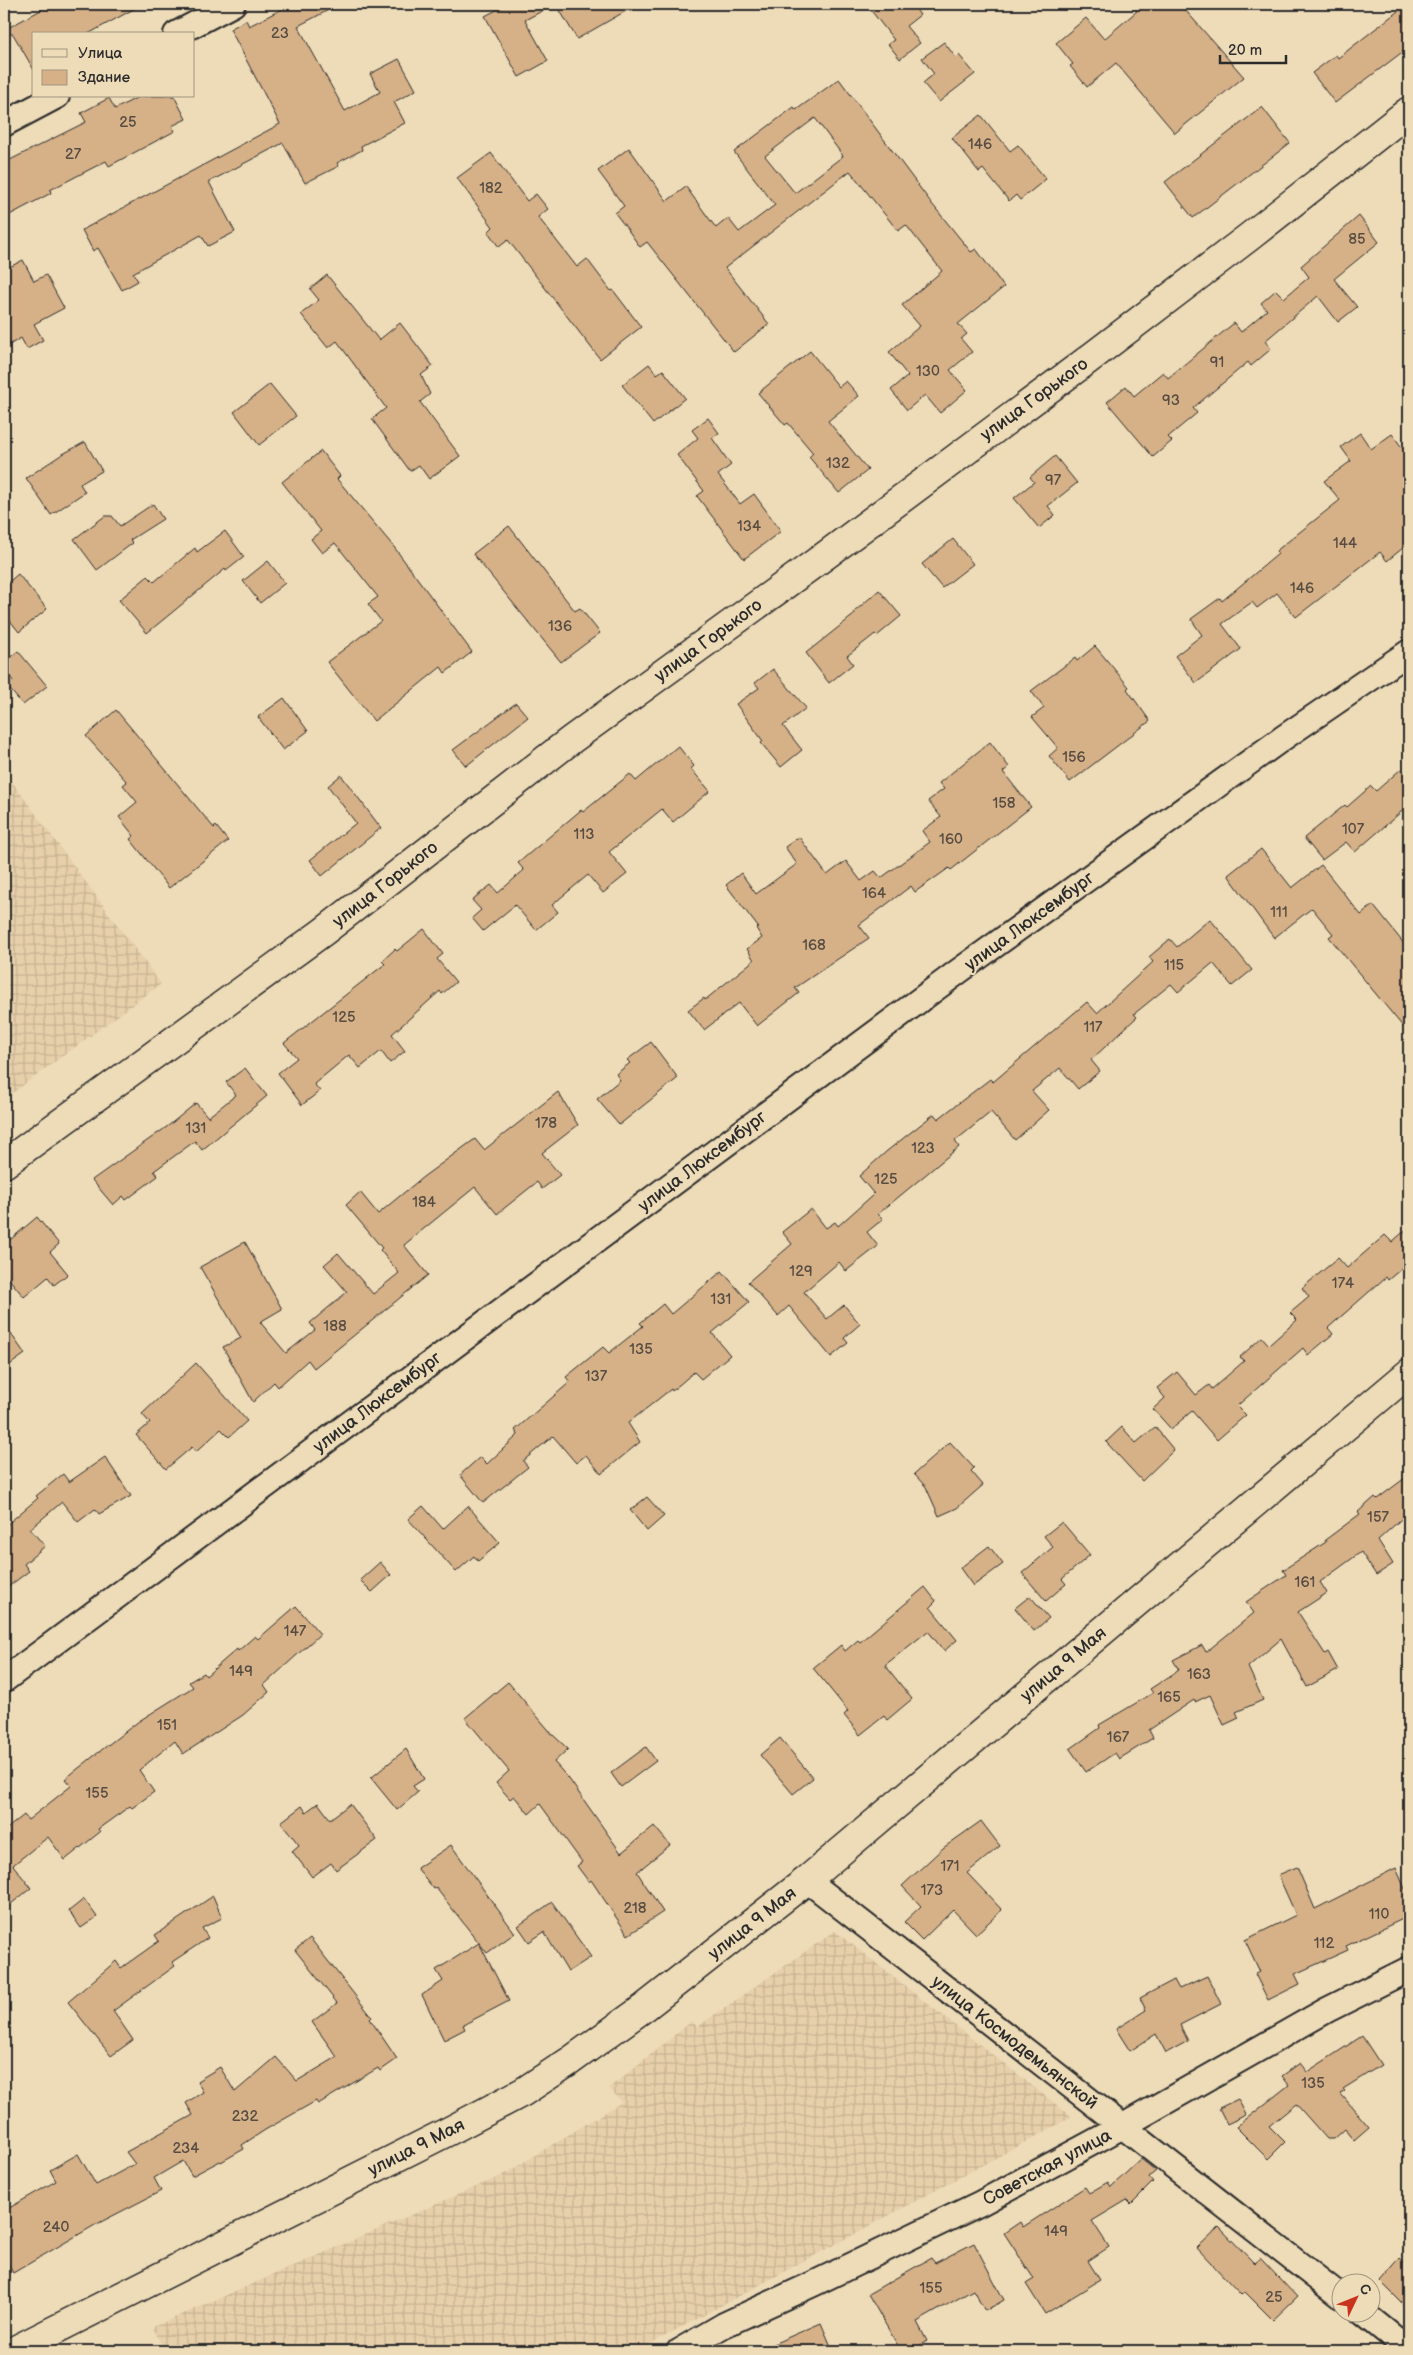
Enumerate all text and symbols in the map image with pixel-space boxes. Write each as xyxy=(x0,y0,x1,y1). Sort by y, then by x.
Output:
house number: 23 xyxy=(271,24,289,43)
legend xyxy=(32,32,195,98)
scale bar xyxy=(1220,32,1287,64)
text: 20 m xyxy=(1228,41,1262,60)
text: Улица xyxy=(78,44,123,63)
text: Здание xyxy=(78,68,130,87)
house number: 25 xyxy=(119,113,137,132)
house number: 146 xyxy=(968,135,992,154)
house number: 27 xyxy=(65,145,82,164)
house number: 182 xyxy=(479,179,503,198)
house number: 85 xyxy=(1348,230,1366,249)
street label: улица Горького xyxy=(976,353,1092,445)
house number: 91 xyxy=(1210,353,1224,372)
house number: 130 xyxy=(916,362,940,381)
house number: 93 xyxy=(1162,391,1180,410)
house number: 132 xyxy=(826,454,850,473)
house number: 97 xyxy=(1045,471,1062,490)
house number: 134 xyxy=(737,517,761,536)
house number: 144 xyxy=(1333,534,1357,553)
house number: 146 xyxy=(1290,579,1314,598)
street label: улица Горького xyxy=(650,594,766,686)
house number: 136 xyxy=(548,617,572,636)
house number: 156 xyxy=(1062,748,1086,767)
house number: 158 xyxy=(992,794,1016,813)
house number: 107 xyxy=(1342,820,1365,839)
house number: 113 xyxy=(574,825,594,844)
house number: 160 xyxy=(939,830,963,849)
street label: улица Горького xyxy=(329,837,442,932)
street label: улица Люксембург xyxy=(960,867,1098,975)
house number: 164 xyxy=(862,884,886,903)
house number: 111 xyxy=(1270,903,1288,922)
house number: 168 xyxy=(802,936,826,955)
house number: 115 xyxy=(1164,956,1184,975)
house number: 125 xyxy=(332,1008,356,1027)
house number: 117 xyxy=(1084,1018,1103,1037)
street label: улица Люксембург xyxy=(634,1106,770,1216)
house number: 178 xyxy=(535,1114,557,1133)
house number: 131 xyxy=(186,1119,206,1138)
house number: 123 xyxy=(911,1139,935,1158)
house number: 125 xyxy=(874,1170,898,1189)
house number: 184 xyxy=(412,1193,436,1212)
house number: 129 xyxy=(789,1262,813,1281)
house number: 174 xyxy=(1332,1274,1354,1293)
house number: 131 xyxy=(711,1290,731,1309)
house number: 188 xyxy=(323,1317,347,1336)
house number: 135 xyxy=(629,1340,653,1359)
street label: улица Люксембург xyxy=(309,1347,445,1457)
house number: 137 xyxy=(585,1367,608,1386)
house number: 157 xyxy=(1367,1508,1390,1527)
house number: 161 xyxy=(1295,1573,1315,1592)
house number: 147 xyxy=(284,1622,307,1641)
street label: улица 9 Мая xyxy=(1016,1622,1111,1706)
house number: 149 xyxy=(229,1662,253,1681)
house number: 163 xyxy=(1187,1665,1211,1684)
house number: 165 xyxy=(1157,1688,1181,1707)
house number: 151 xyxy=(157,1716,177,1735)
house number: 167 xyxy=(1107,1728,1130,1747)
house number: 155 xyxy=(86,1784,109,1803)
house number: 171 xyxy=(941,1857,959,1876)
house number: 173 xyxy=(921,1881,943,1900)
street label: улица 9 Мая xyxy=(704,1883,800,1964)
house number: 218 xyxy=(623,1899,647,1918)
house number: 110 xyxy=(1369,1905,1389,1924)
house number: 112 xyxy=(1314,1934,1334,1953)
street label: улица Космодемьянской xyxy=(927,1971,1102,2114)
house number: 135 xyxy=(1301,2074,1325,2093)
house number: 232 xyxy=(232,2107,258,2126)
street label: улица 9 Мая xyxy=(364,2114,468,2181)
street label: Советская улица xyxy=(979,2125,1115,2210)
house number: 234 xyxy=(173,2139,199,2158)
house number: 240 xyxy=(43,2218,69,2237)
house number: 149 xyxy=(1044,2222,1068,2241)
north arrow xyxy=(1330,2272,1380,2322)
house number: 155 xyxy=(920,2279,943,2298)
text: С xyxy=(1356,2280,1375,2299)
house number: 25 xyxy=(1265,2288,1283,2307)

